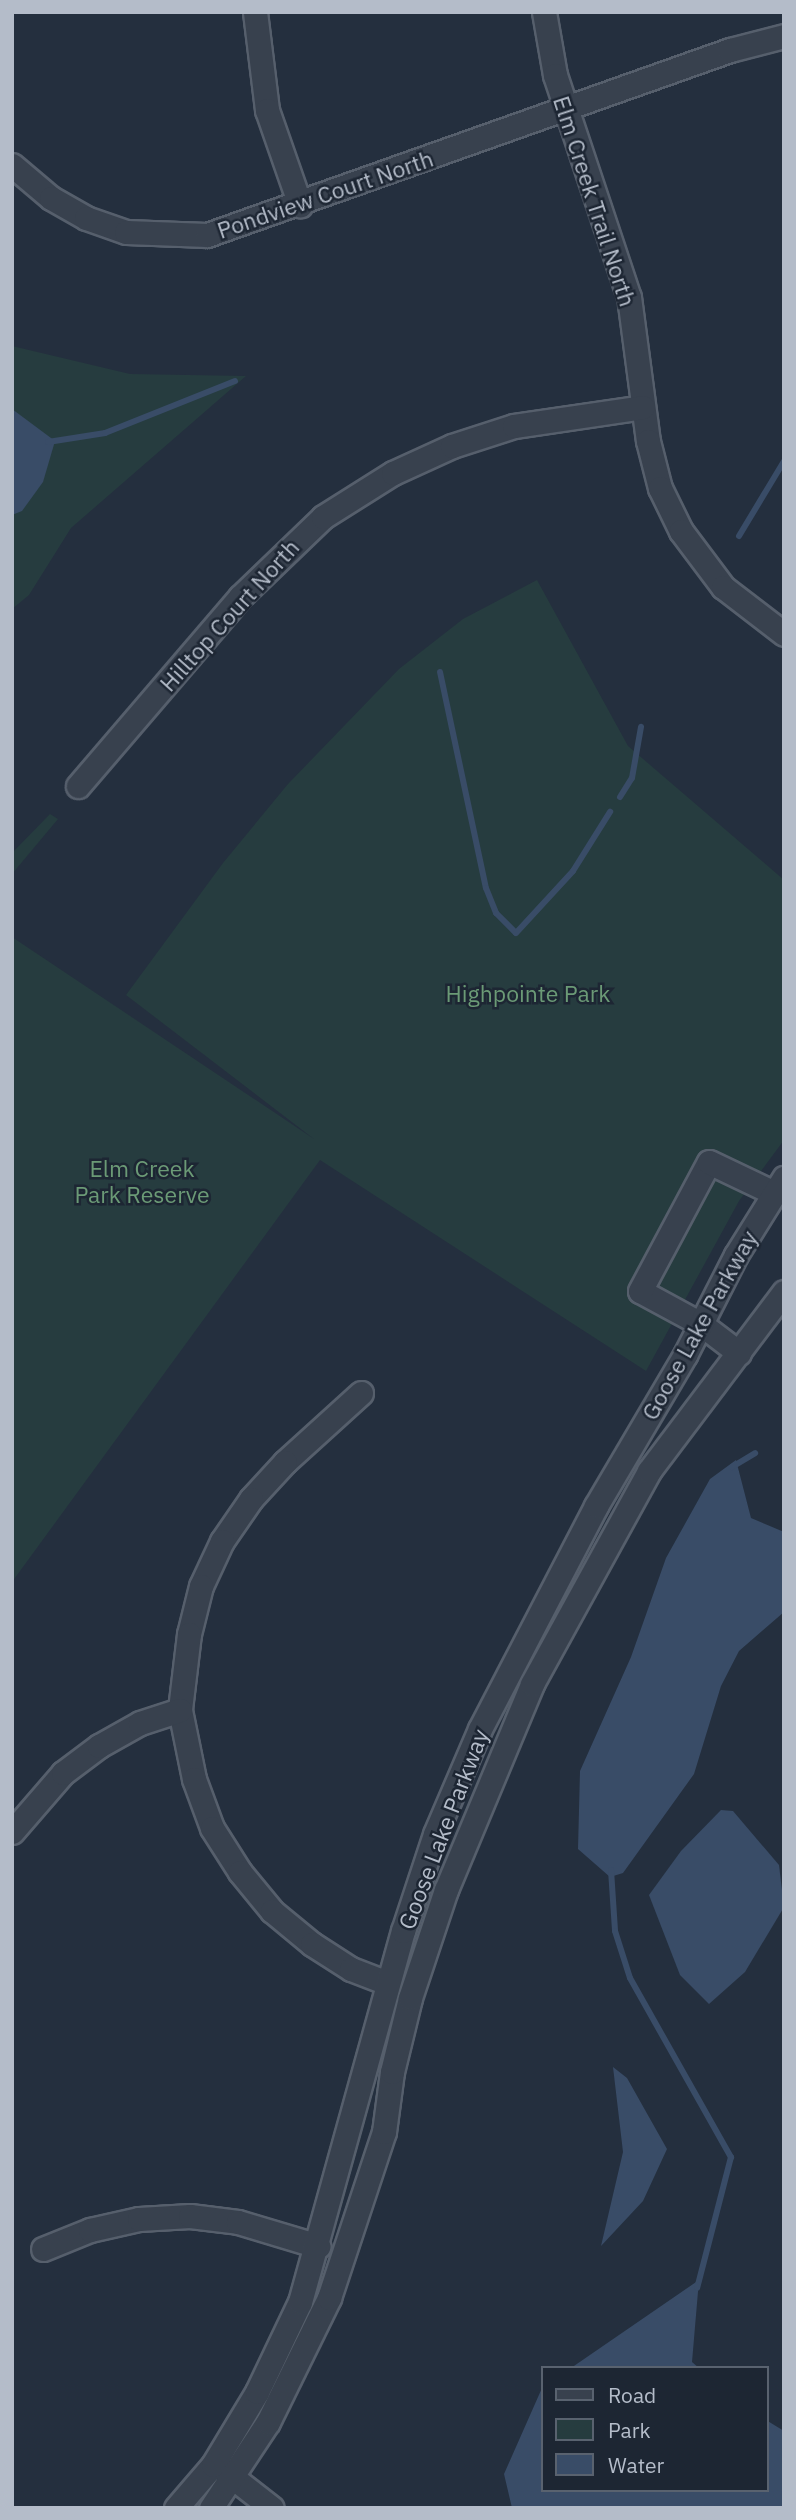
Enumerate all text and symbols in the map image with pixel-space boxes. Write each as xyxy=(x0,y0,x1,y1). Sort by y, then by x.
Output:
street label: Elm Creek Trail North xyxy=(548,92,642,310)
street label: Pondview Court North xyxy=(213,144,437,244)
street label: Hilltop Court North xyxy=(154,533,304,697)
park label: Highpointe Park xyxy=(446,979,610,1007)
park label: Elm Creek Park Reserve xyxy=(74,1154,210,1208)
street label: Goose Lake Parkway xyxy=(635,1226,763,1424)
street label: Goose Lake Parkway xyxy=(392,1725,494,1933)
legend xyxy=(540,2366,768,2492)
text: Road xyxy=(608,2381,656,2409)
text: Park xyxy=(608,2416,651,2444)
text: Water xyxy=(608,2451,664,2479)

